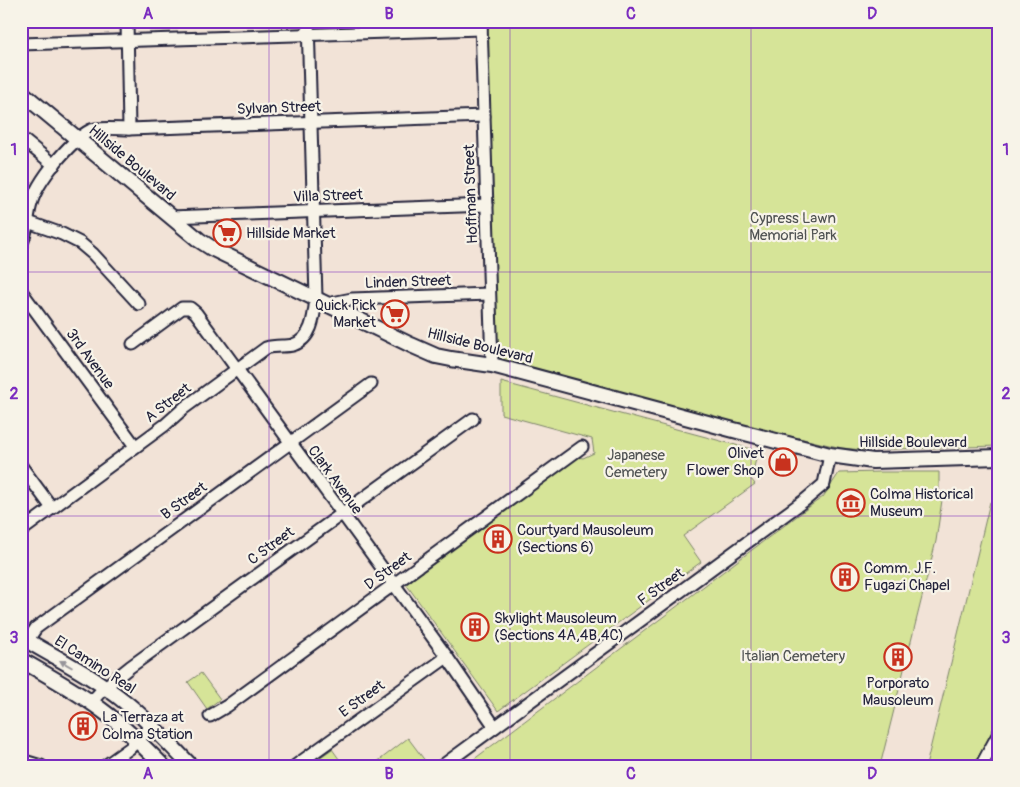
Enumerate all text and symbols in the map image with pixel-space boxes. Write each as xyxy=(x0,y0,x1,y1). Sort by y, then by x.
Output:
text: A xyxy=(143,4,154,24)
text: B xyxy=(384,4,394,24)
text: C xyxy=(626,4,636,24)
text: D xyxy=(867,4,877,24)
street label: Sylvan Street xyxy=(236,97,322,119)
street label: Hillside Boulevard xyxy=(85,121,179,205)
text: 1 xyxy=(11,140,17,160)
text: 1 xyxy=(1003,140,1009,160)
street label: Hoffman Street xyxy=(460,143,482,244)
street label: Villa Street xyxy=(293,185,364,207)
park label: Cypress Lawn Memorial Park xyxy=(749,209,837,245)
supermarket icon: Hillside Market xyxy=(212,218,242,248)
place label: Hillside Market xyxy=(246,224,337,243)
street label: Linden Street xyxy=(364,271,453,293)
place label: Quick Pick Market xyxy=(315,296,377,332)
supermarket icon: Quick Pick Market xyxy=(380,299,410,329)
street label: Hillside Boulevard xyxy=(425,324,535,368)
street label: 3rd Avenue xyxy=(62,325,119,393)
street label: A Street xyxy=(141,378,196,427)
text: 2 xyxy=(10,384,19,404)
text: 2 xyxy=(1002,384,1011,404)
street label: Hillside Boulevard xyxy=(859,433,967,452)
street label: Clark Avenue xyxy=(304,442,367,519)
place label: Olivet Flower Shop xyxy=(686,444,765,480)
park label: Japanese Cemetery xyxy=(605,446,668,482)
shop icon: Olivet Flower Shop xyxy=(768,447,798,477)
street label: B Street xyxy=(157,477,212,524)
place label: Colma Historical Museum xyxy=(870,485,974,521)
museum icon: Colma Historical Museum xyxy=(836,488,866,518)
place label: Courtyard Mausoleum (Sections 6) xyxy=(517,521,653,557)
street label: C Street xyxy=(244,522,299,569)
building icon: Courtyard Mausoleum (Sections 6) xyxy=(483,524,513,554)
street label: D Street xyxy=(361,547,416,594)
place label: Comm. J.F. Fugazi Chapel xyxy=(864,559,950,595)
building icon: Comm. J.F. Fugazi Chapel xyxy=(830,562,860,592)
street label: F Street xyxy=(634,563,689,610)
place label: Skylight Mausoleum (Sections 4A,4B,4C) xyxy=(494,609,624,645)
building icon: Skylight Mausoleum (Sections 4A,4B,4C) xyxy=(460,612,490,642)
text: 3 xyxy=(10,628,19,648)
text: 3 xyxy=(1002,628,1011,648)
street label: El Camino Real xyxy=(51,632,139,698)
building icon: Porporato Mausoleum xyxy=(883,642,913,672)
park label: Italian Cemetery xyxy=(741,647,846,666)
one-way arrow xyxy=(60,659,73,668)
place label: Porporato Mausoleum xyxy=(862,674,934,710)
street label: E Street xyxy=(335,676,389,722)
place label: La Terraza at Colma Station xyxy=(102,708,193,744)
building icon: La Terraza at Colma Station xyxy=(68,711,98,741)
text: A xyxy=(143,764,154,784)
text: B xyxy=(384,764,394,784)
text: C xyxy=(626,764,636,784)
text: D xyxy=(867,764,877,784)

